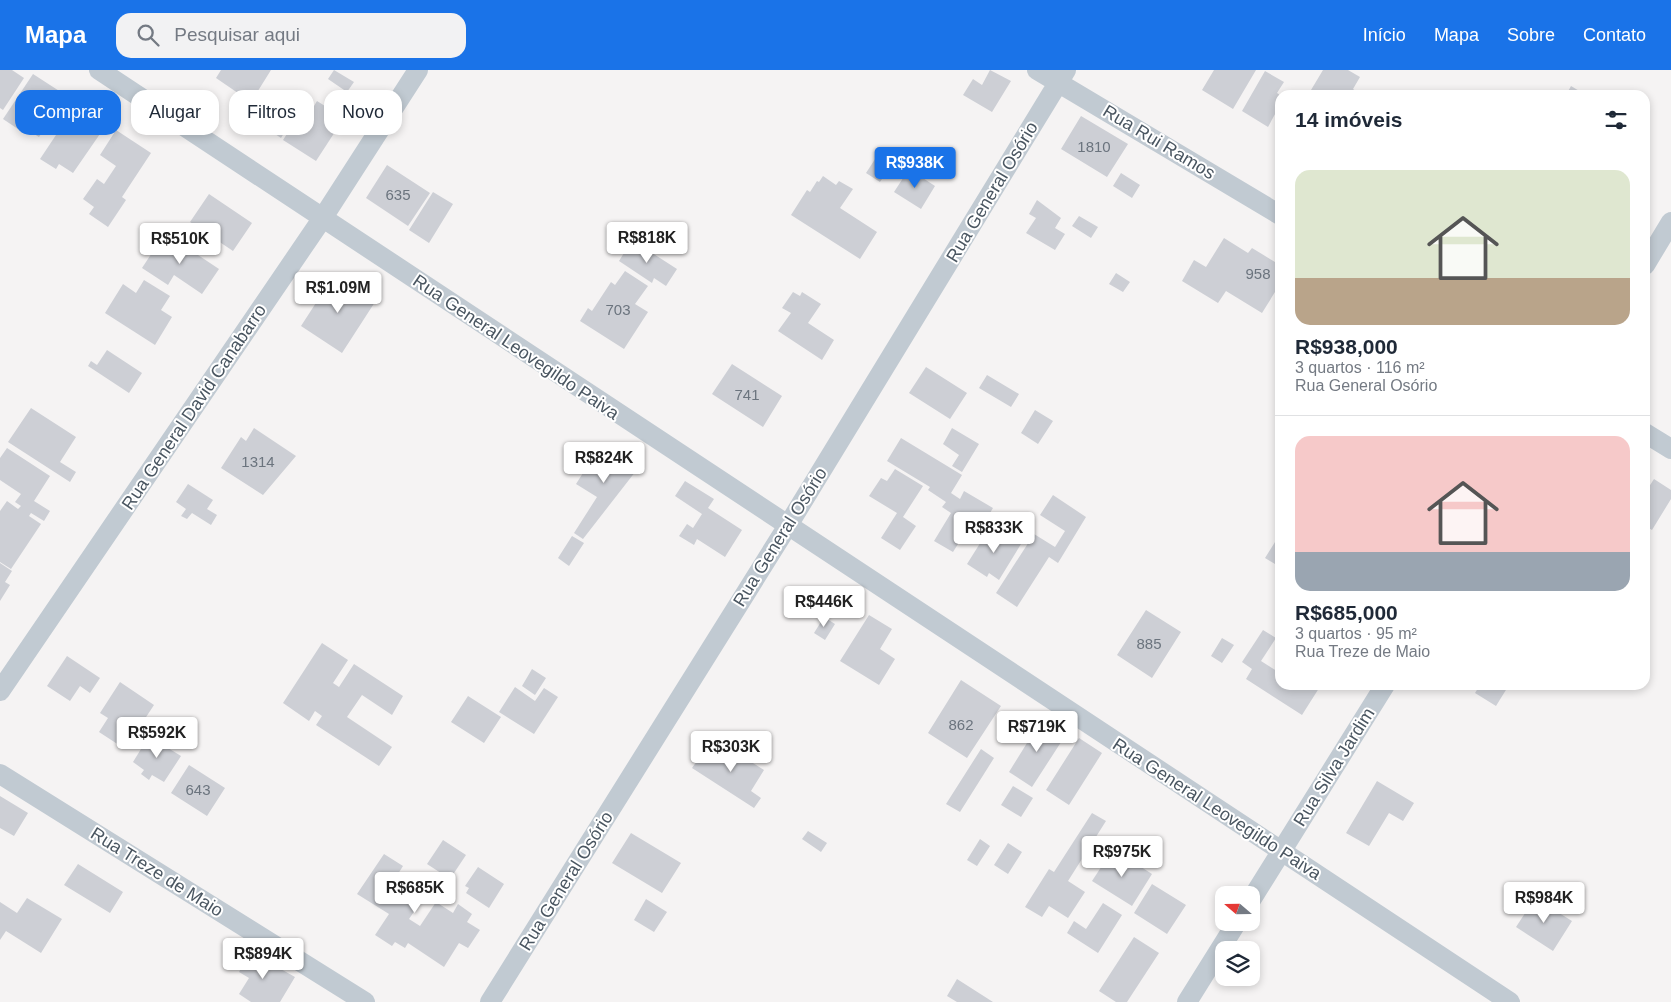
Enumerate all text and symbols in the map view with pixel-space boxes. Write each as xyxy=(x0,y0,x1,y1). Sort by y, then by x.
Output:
search box xyxy=(116,13,466,58)
text: Mapa xyxy=(25,21,86,48)
icon: search xyxy=(134,21,162,49)
text: Pesquisar aqui xyxy=(174,24,300,45)
text: Início xyxy=(1363,25,1406,45)
text: Mapa xyxy=(1434,25,1479,45)
text: Sobre xyxy=(1507,25,1555,45)
text: Contato xyxy=(1583,25,1646,45)
chip: Comprar xyxy=(15,90,121,135)
chip: Alugar xyxy=(131,90,219,135)
chip: Filtros xyxy=(229,90,314,135)
chip: Novo xyxy=(324,90,402,135)
street label: Rua Rui Ramos xyxy=(1099,101,1219,183)
icon: filters xyxy=(1602,106,1630,134)
text: 14 imóveis xyxy=(1295,108,1402,131)
street label: Rua General Osório xyxy=(942,118,1042,266)
house number: 1810 xyxy=(1077,138,1111,155)
pin: R$938K xyxy=(874,146,956,189)
text: R$938K xyxy=(886,154,944,171)
house number: 635 xyxy=(385,186,411,203)
icon: home xyxy=(1418,203,1508,293)
pin: R$510K xyxy=(139,222,221,265)
pin: R$818K xyxy=(606,222,688,264)
text: R$818K xyxy=(618,229,676,246)
text: R$510K xyxy=(151,230,209,247)
house number: 958 xyxy=(1245,265,1271,282)
street label: Rua General Leovegildo Paiva xyxy=(409,270,624,424)
pin: R$1.09M xyxy=(292,272,384,314)
text: R$1.09M xyxy=(306,279,370,296)
street label: Rua General David Canabarro xyxy=(118,301,270,513)
house number: 703 xyxy=(605,301,631,318)
text: R$938,000 xyxy=(1295,335,1398,358)
text: 3 quartos · 116 m² xyxy=(1295,359,1425,376)
text: Rua General Osório xyxy=(1295,377,1437,394)
house number: 741 xyxy=(734,386,760,403)
pin: R$824K xyxy=(563,442,645,484)
text: R$824K xyxy=(575,449,633,466)
house number: 1314 xyxy=(241,453,275,470)
street label: Rua General Osório xyxy=(729,464,831,610)
icon: home xyxy=(1418,468,1508,558)
pin: R$833K xyxy=(953,512,1035,554)
text: R$833K xyxy=(965,519,1023,536)
pin: R$446K xyxy=(783,586,865,628)
text: R$446K xyxy=(795,593,853,610)
text: R$685,000 xyxy=(1295,601,1398,624)
text: 3 quartos · 95 m² xyxy=(1295,625,1417,642)
house number: 885 xyxy=(1136,635,1162,652)
text: Rua Treze de Maio xyxy=(1295,643,1430,660)
street label: Rua Silva Jardim xyxy=(1289,704,1379,830)
pin: R$719K xyxy=(996,710,1078,753)
pin: R$592K xyxy=(116,716,198,759)
house number: 862 xyxy=(948,716,974,733)
text: R$719K xyxy=(1008,718,1066,735)
text: R$592K xyxy=(128,724,186,741)
pin: R$303K xyxy=(690,730,772,773)
street label: Rua General Leovegildo Paiva xyxy=(1109,734,1326,884)
text: R$303K xyxy=(702,738,760,755)
house number: 643 xyxy=(185,781,211,798)
street label: Rua General Osório xyxy=(515,808,617,954)
street label: Rua Treze de Maio xyxy=(87,823,227,921)
pin: R$975K xyxy=(1081,836,1163,878)
text: R$975K xyxy=(1093,843,1151,860)
pin: R$685K xyxy=(374,872,456,914)
text: R$685K xyxy=(386,879,444,896)
pin: R$984K xyxy=(1503,882,1585,924)
north arrow xyxy=(1215,886,1260,931)
map controls xyxy=(1215,886,1260,986)
text: R$984K xyxy=(1515,889,1573,906)
pin: R$894K xyxy=(222,938,304,980)
button: layers xyxy=(1215,941,1260,986)
text: R$894K xyxy=(234,945,292,962)

